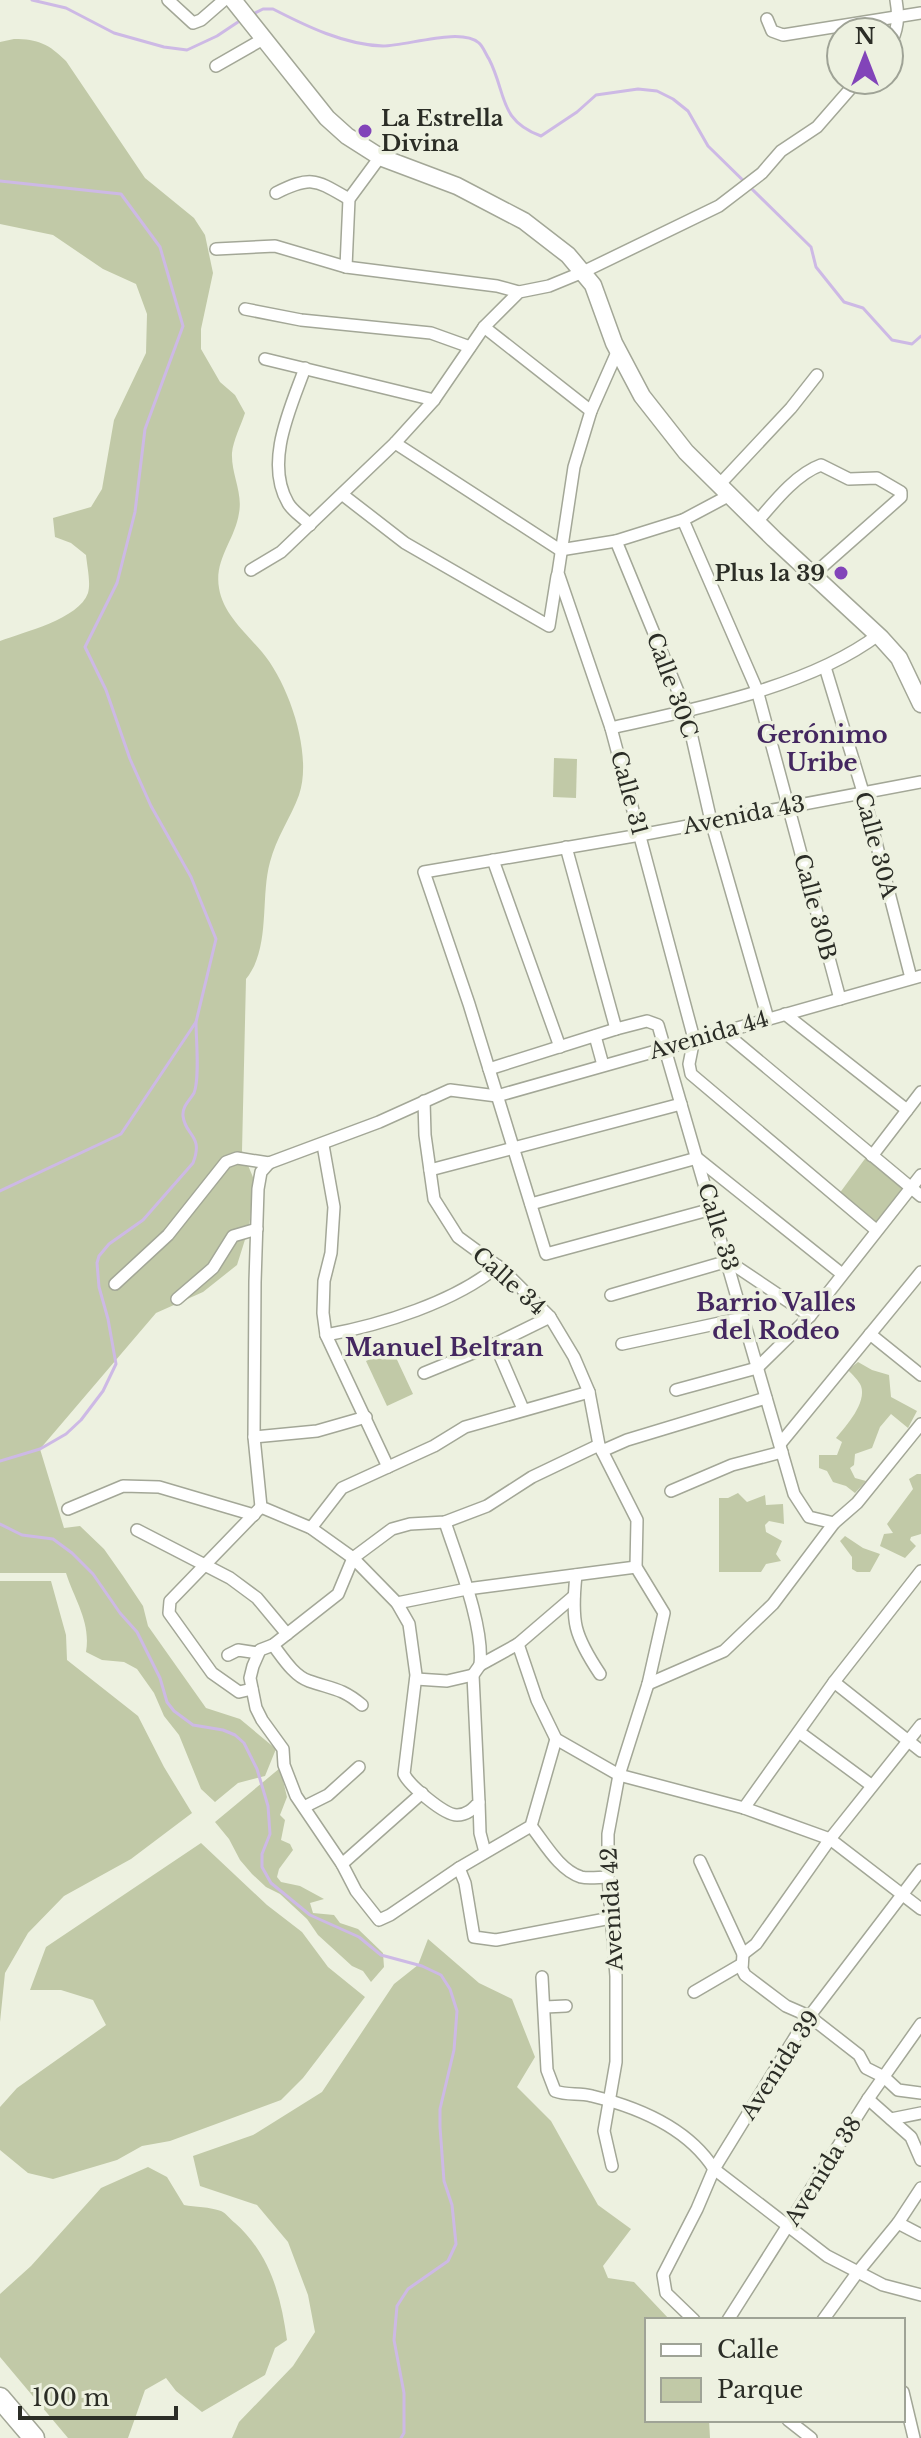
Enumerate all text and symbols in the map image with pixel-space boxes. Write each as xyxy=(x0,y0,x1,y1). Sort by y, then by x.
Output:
north arrow xyxy=(825,16,905,96)
text: N xyxy=(855,23,876,50)
place label: La Estrella Divina xyxy=(381,105,504,157)
marker: La Estrella Divina xyxy=(356,122,374,140)
place label: Plus la 39 xyxy=(715,560,825,587)
marker: Plus la 39 xyxy=(832,564,850,582)
street label: Calle 30C xyxy=(641,629,703,741)
district label: Gerónimo Uribe xyxy=(756,720,888,777)
street label: Calle 31 xyxy=(605,748,653,838)
street label: Calle 30A xyxy=(849,789,903,902)
street label: Avenida 43 xyxy=(680,790,807,840)
street label: Calle 30B xyxy=(788,851,842,963)
street label: Avenida 44 xyxy=(645,1005,772,1065)
street label: Calle 33 xyxy=(692,1180,744,1274)
street label: Calle 34 xyxy=(467,1241,551,1321)
district label: Barrio Valles del Rodeo xyxy=(696,1288,856,1345)
district label: Manuel Beltran xyxy=(345,1333,544,1362)
street label: Avenida 42 xyxy=(595,1847,629,1972)
street label: Avenida 39 xyxy=(734,2005,825,2126)
street label: Avenida 38 xyxy=(778,2111,867,2232)
legend xyxy=(645,2318,905,2422)
text: Calle xyxy=(717,2335,779,2364)
scale bar xyxy=(20,2370,176,2420)
text: Parque xyxy=(717,2375,803,2404)
text: 100 m xyxy=(32,2383,110,2412)

